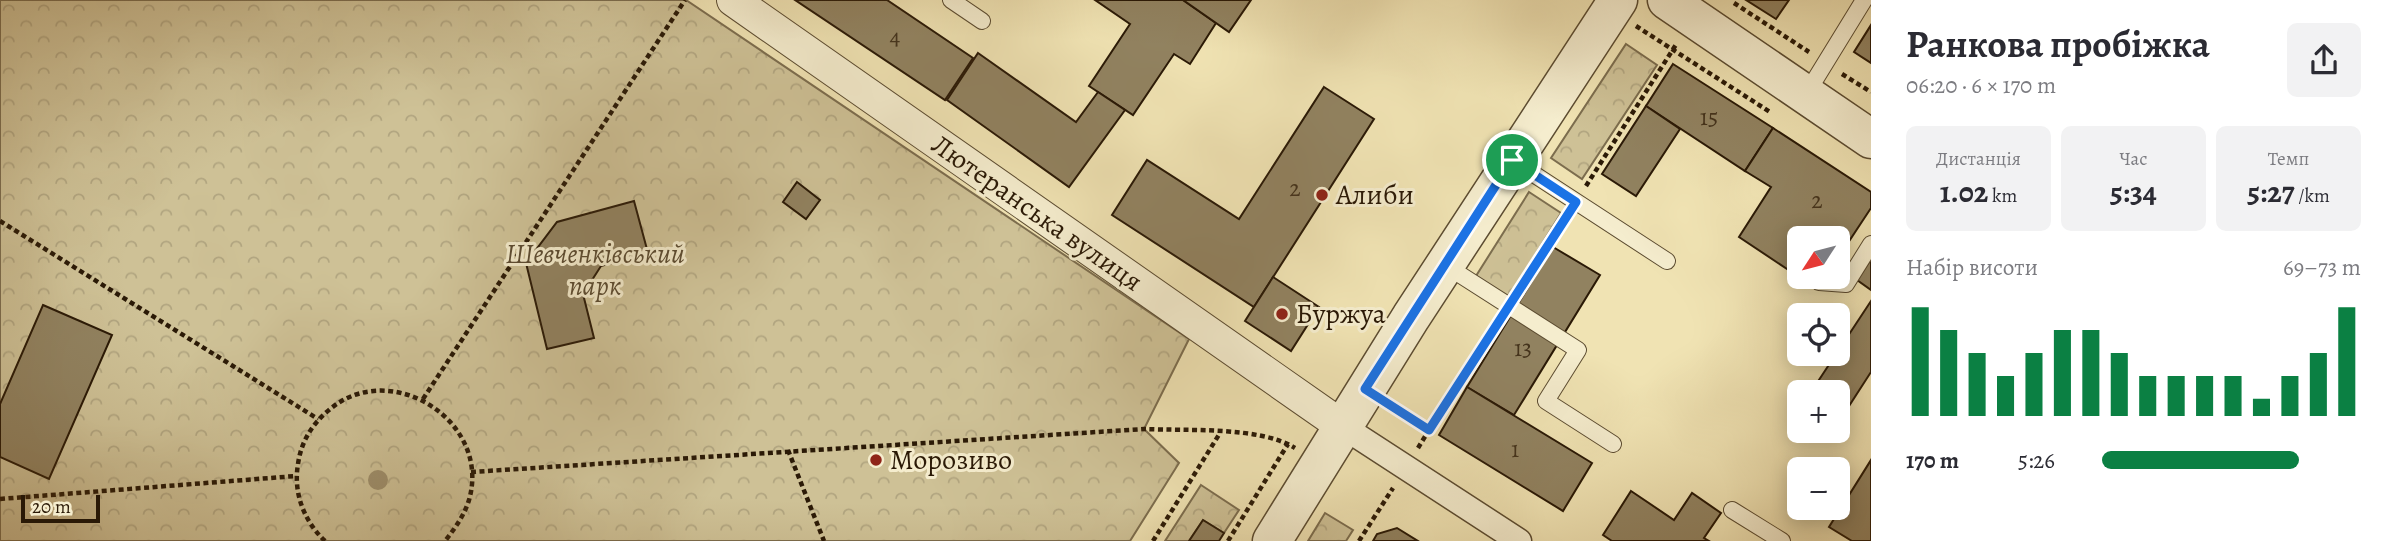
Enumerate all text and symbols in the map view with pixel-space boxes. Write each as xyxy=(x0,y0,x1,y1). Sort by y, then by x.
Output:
text: Ранкова пробіжка xyxy=(1906,18,2210,70)
house number: 4 xyxy=(890,20,901,52)
button: share xyxy=(2287,23,2361,97)
text: 06:20 · 6 × 170 m xyxy=(1906,70,2056,101)
house number: 15 xyxy=(1700,101,1718,133)
street label: Лютеранська вулиця xyxy=(924,126,1150,300)
pin xyxy=(1482,130,1542,190)
icon: arrive xyxy=(1493,141,1531,179)
text: Дистанція xyxy=(1936,146,2021,172)
text: Час xyxy=(2120,146,2147,172)
text: Темп xyxy=(2268,146,2309,172)
house number: 2 xyxy=(1289,172,1301,204)
text: 1.02 xyxy=(1940,172,1988,212)
text: 5:34 xyxy=(2110,172,2157,212)
text: 5:27 xyxy=(2247,172,2294,212)
place label: Алиби xyxy=(1335,176,1414,214)
text: km xyxy=(1988,183,2017,209)
text: /km xyxy=(2294,183,2330,209)
house number: 2 xyxy=(1811,184,1823,216)
marker: Алиби xyxy=(1314,187,1330,203)
north arrow xyxy=(1787,226,1850,289)
map controls xyxy=(1787,226,1850,520)
park label: Шевченківський парк xyxy=(505,235,685,305)
text: Набір висоти xyxy=(1906,252,2038,283)
text: 69–73 m xyxy=(2283,252,2361,283)
place label: Буржуа xyxy=(1296,295,1386,333)
button: locate xyxy=(1787,303,1850,366)
marker: Буржуа xyxy=(1274,306,1290,322)
house number: 13 xyxy=(1514,332,1532,364)
button: + xyxy=(1787,380,1850,443)
house number: 1 xyxy=(1511,433,1519,465)
place label: Морозиво xyxy=(890,441,1012,479)
text: 170 m xyxy=(1906,445,1959,476)
text: 5:26 xyxy=(2018,445,2055,476)
marker: Морозиво xyxy=(868,452,884,468)
button: − xyxy=(1787,457,1850,520)
scale bar xyxy=(21,492,100,524)
text: 20 m xyxy=(32,494,71,520)

